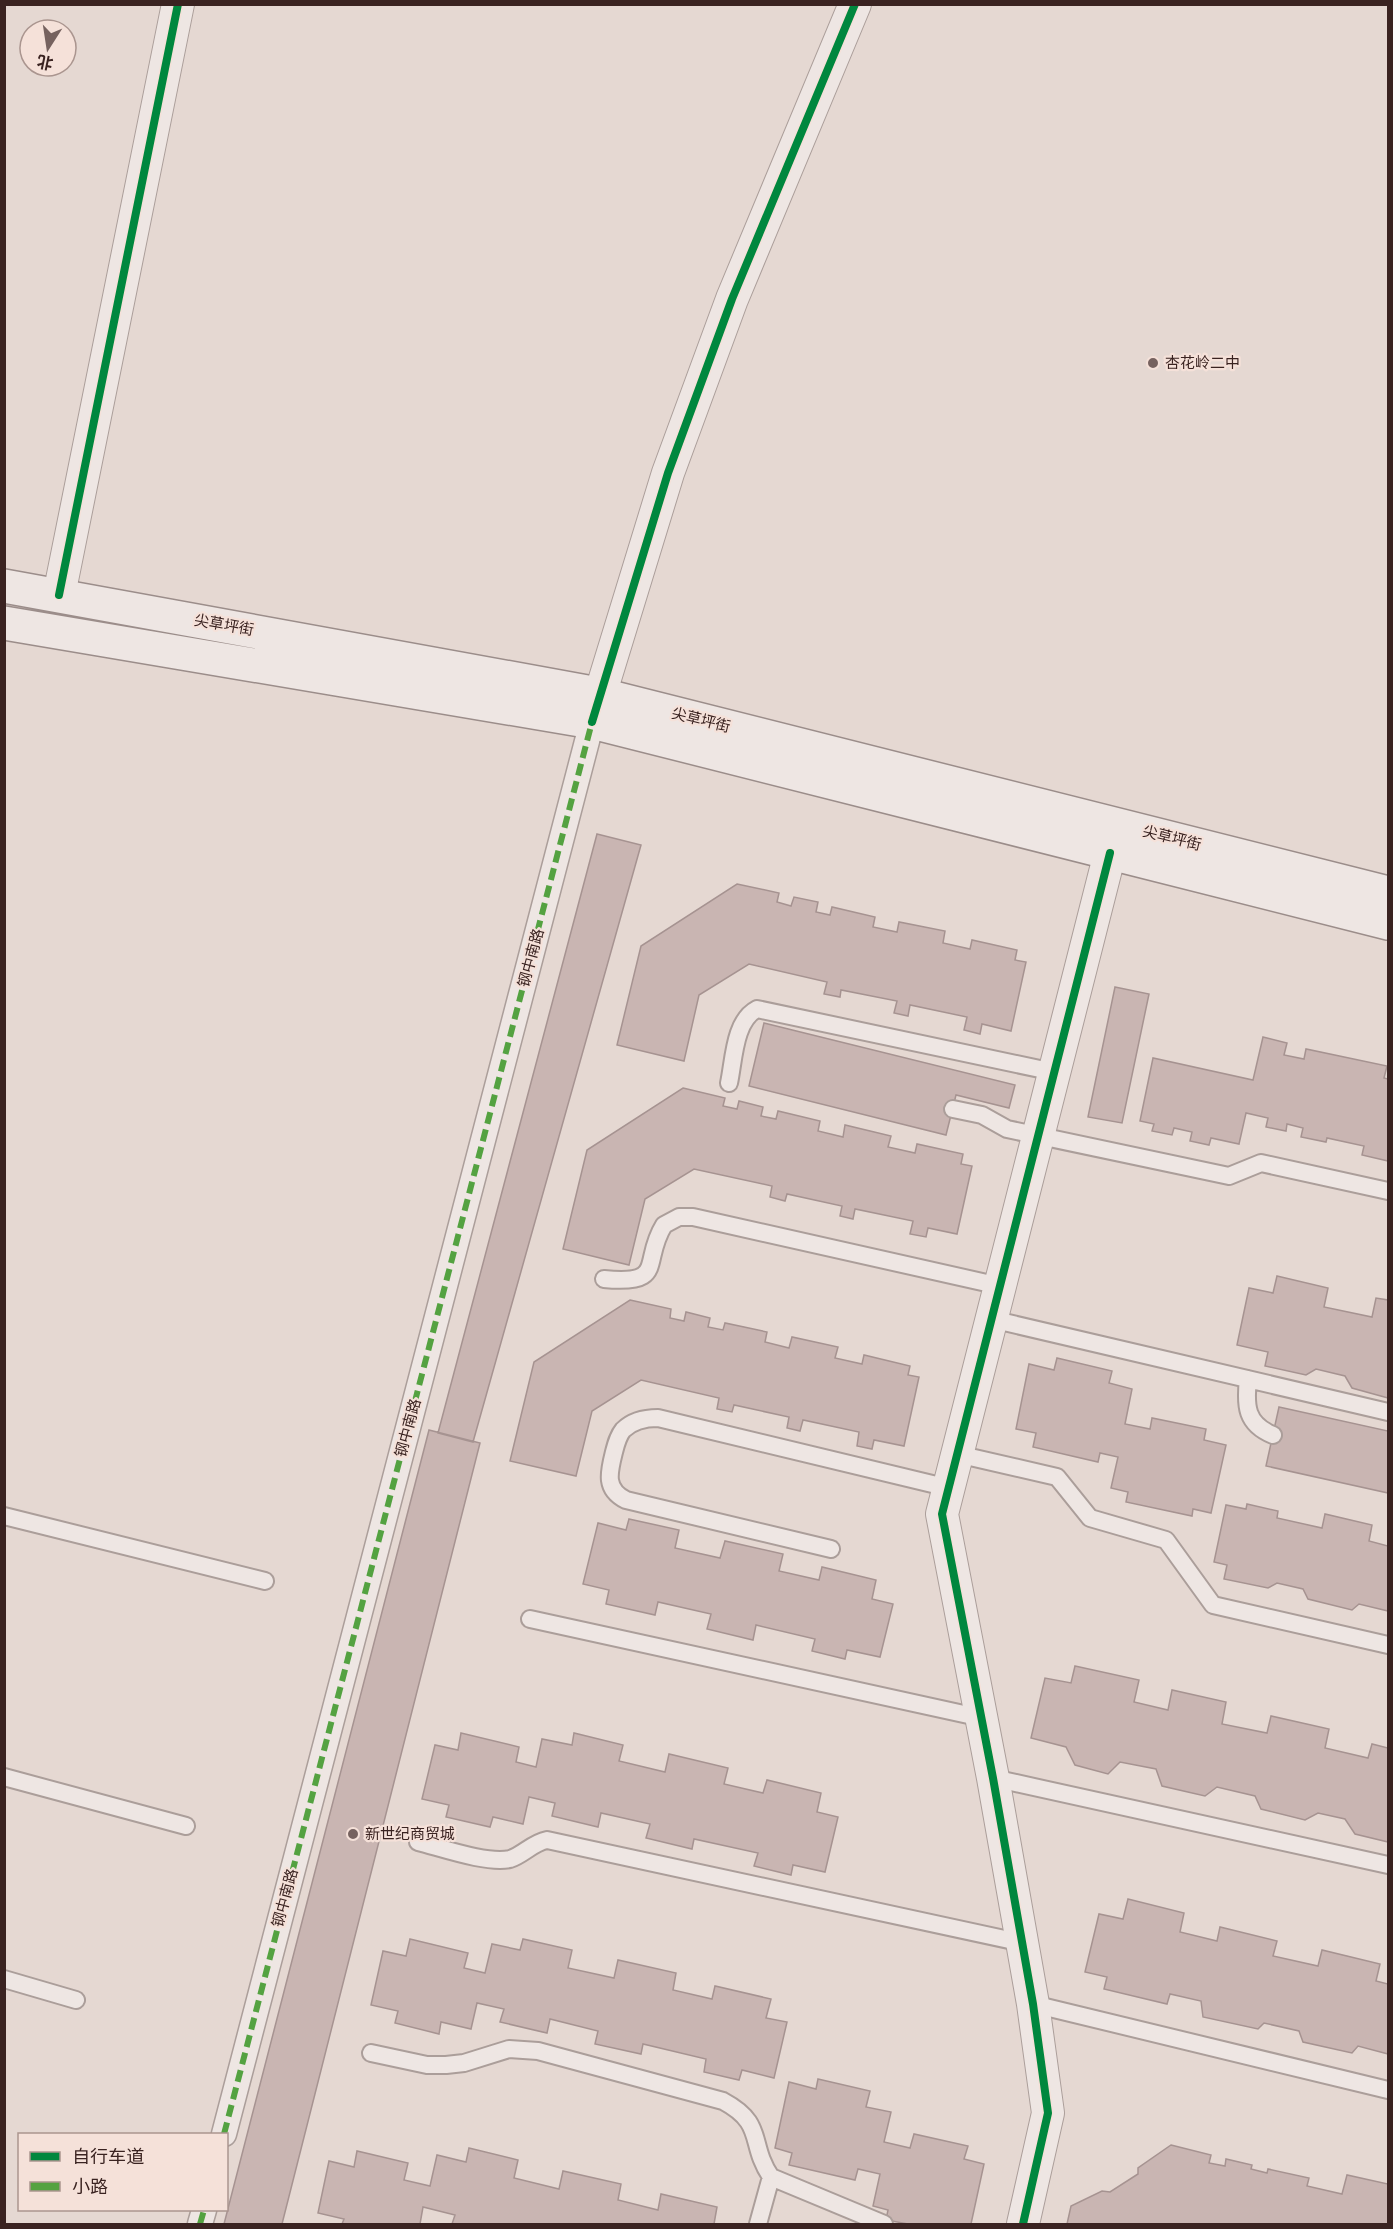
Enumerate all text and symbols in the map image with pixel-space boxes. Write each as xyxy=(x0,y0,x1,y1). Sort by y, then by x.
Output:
north arrow xyxy=(18,18,78,78)
text: 北 xyxy=(34,50,55,77)
place label: 杏花岭二中 xyxy=(1165,351,1240,372)
marker: 杏花岭二中 xyxy=(1146,356,1160,370)
street label: 尖草坪街 xyxy=(193,608,256,639)
street label: 尖草坪街 xyxy=(670,701,733,736)
street label: 尖草坪街 xyxy=(1141,819,1204,854)
street label: 钢中南路 xyxy=(512,926,547,989)
street label: 钢中南路 xyxy=(389,1396,424,1459)
place label: 新世纪商贸城 xyxy=(365,1822,455,1843)
marker: 新世纪商贸城 xyxy=(346,1827,360,1841)
street label: 钢中南路 xyxy=(266,1866,301,1929)
legend xyxy=(18,2133,228,2211)
text: 自行车道 xyxy=(72,2142,144,2168)
text: 小路 xyxy=(72,2172,108,2198)

